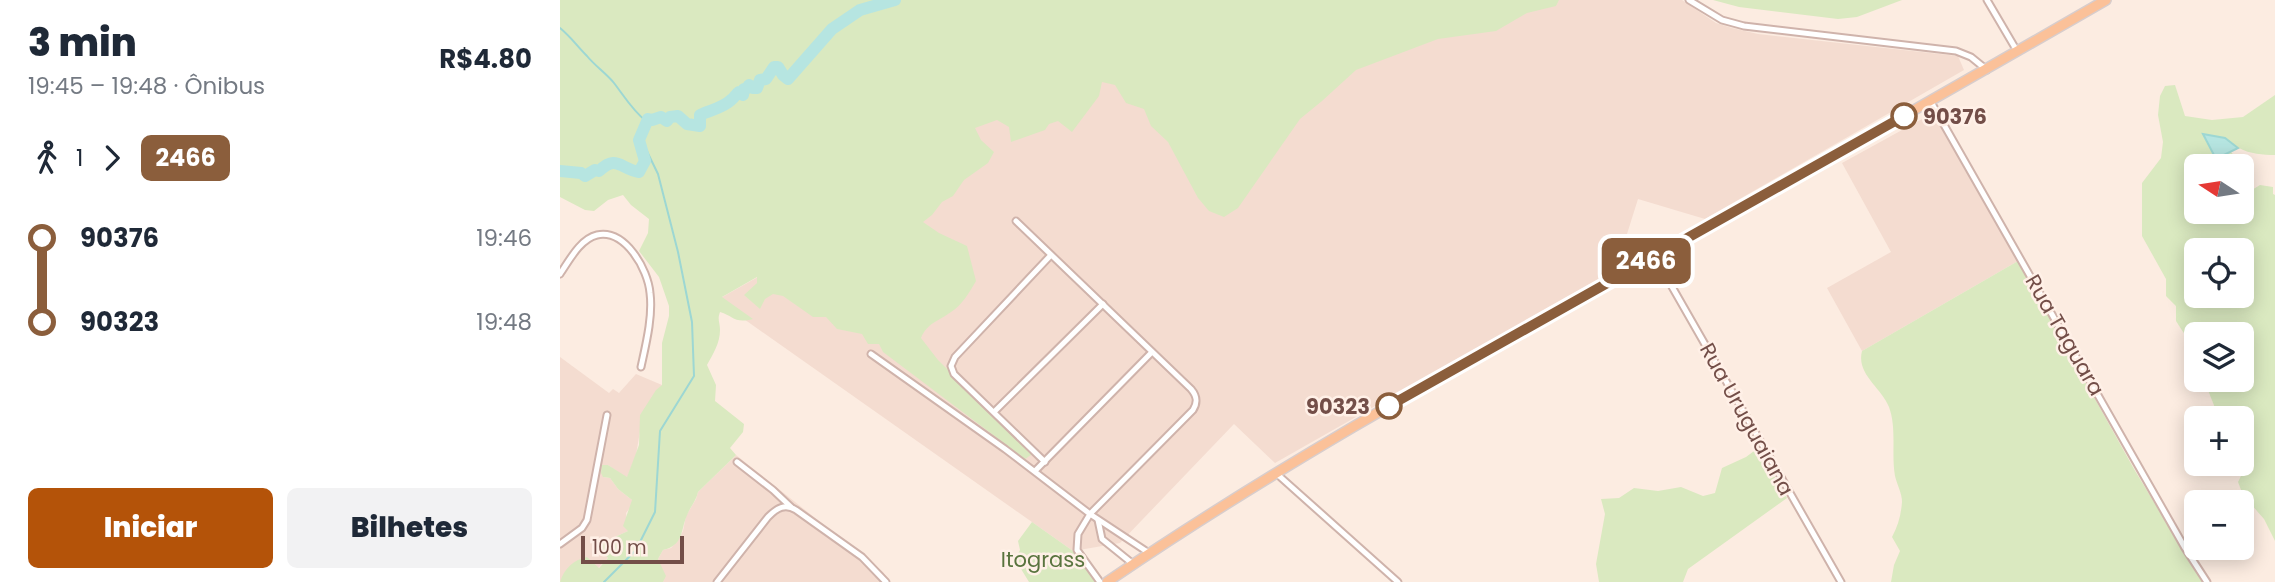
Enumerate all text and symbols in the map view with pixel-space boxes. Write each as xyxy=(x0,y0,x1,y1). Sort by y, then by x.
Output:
text: 3 min xyxy=(28,16,137,69)
text: R$4.80 xyxy=(439,41,532,77)
text: 19:45 – 19:48 · Ônibus xyxy=(28,70,265,102)
place label: 90376 xyxy=(1923,102,1987,131)
marker: 90376 xyxy=(1891,103,1917,129)
icon: walk xyxy=(28,139,66,177)
icon: forward xyxy=(93,139,131,177)
text: 2466 xyxy=(155,141,216,174)
text: 1 xyxy=(76,142,83,174)
north arrow xyxy=(2184,154,2254,224)
map controls xyxy=(2184,154,2254,560)
text: 90376 xyxy=(80,220,159,256)
text: 19:46 xyxy=(476,222,532,254)
line badge: 2466 xyxy=(1597,238,1695,284)
button: locate xyxy=(2184,238,2254,308)
text: 2466 xyxy=(1616,244,1676,277)
street label: Rua Taguara xyxy=(2019,269,2111,401)
text: 90323 xyxy=(80,304,159,340)
text: 19:48 xyxy=(476,306,532,338)
button: layers xyxy=(2184,322,2254,392)
street label: Rua Uruguaiana xyxy=(1693,337,1801,501)
place label: 90323 xyxy=(1306,392,1370,421)
marker: 90323 xyxy=(1376,393,1402,419)
button: + xyxy=(2184,406,2254,476)
button: Iniciar xyxy=(28,488,273,568)
button: Bilhetes xyxy=(287,488,532,568)
button: − xyxy=(2184,490,2254,560)
scale bar xyxy=(581,533,684,565)
text: 100 m xyxy=(592,534,647,561)
park label: Itograss xyxy=(1001,545,1085,574)

